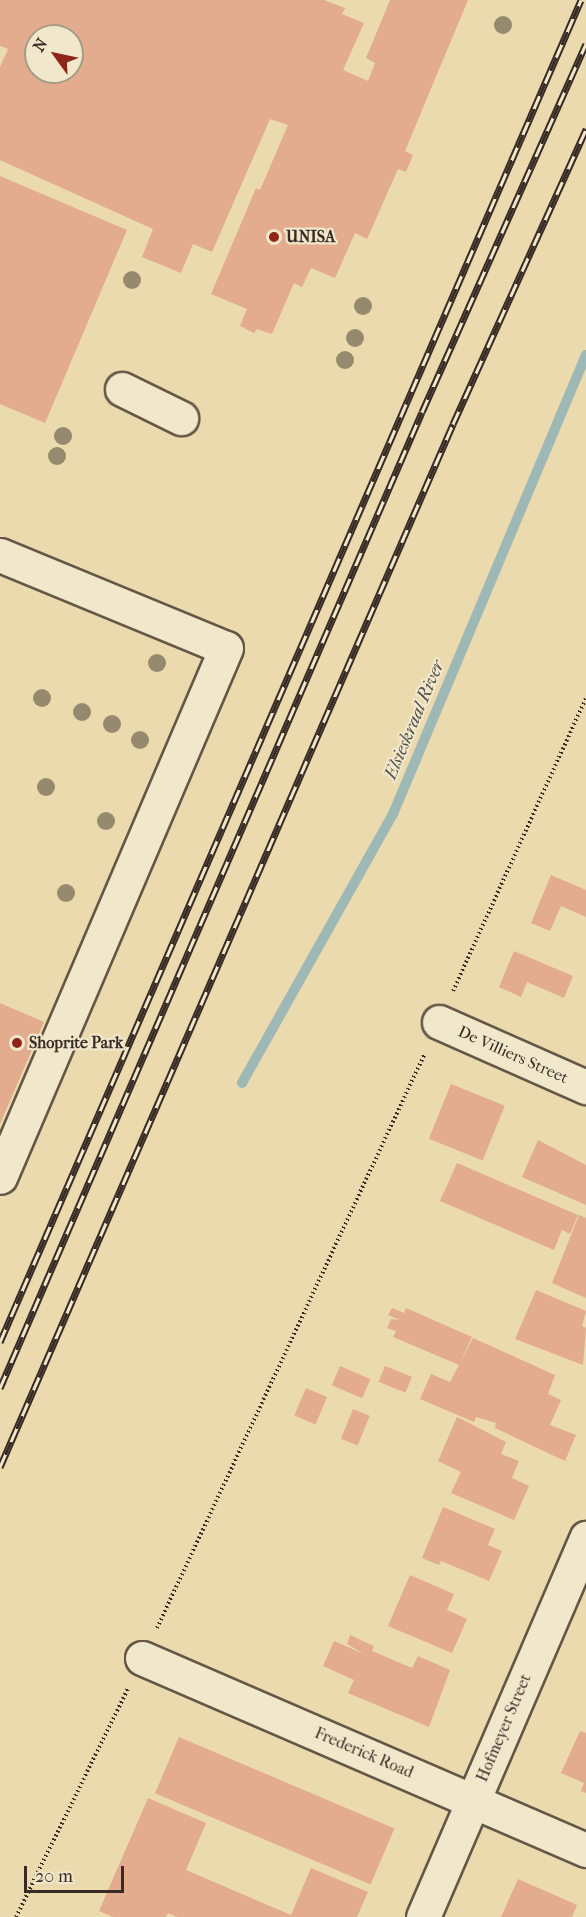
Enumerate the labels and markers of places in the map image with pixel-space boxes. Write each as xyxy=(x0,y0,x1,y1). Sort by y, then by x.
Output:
place label: UNISA xyxy=(286,227,335,247)
marker: UNISA xyxy=(267,230,281,244)
place label: Shoprite Park xyxy=(29,1033,123,1053)
marker: Shoprite Park xyxy=(10,1036,24,1050)

